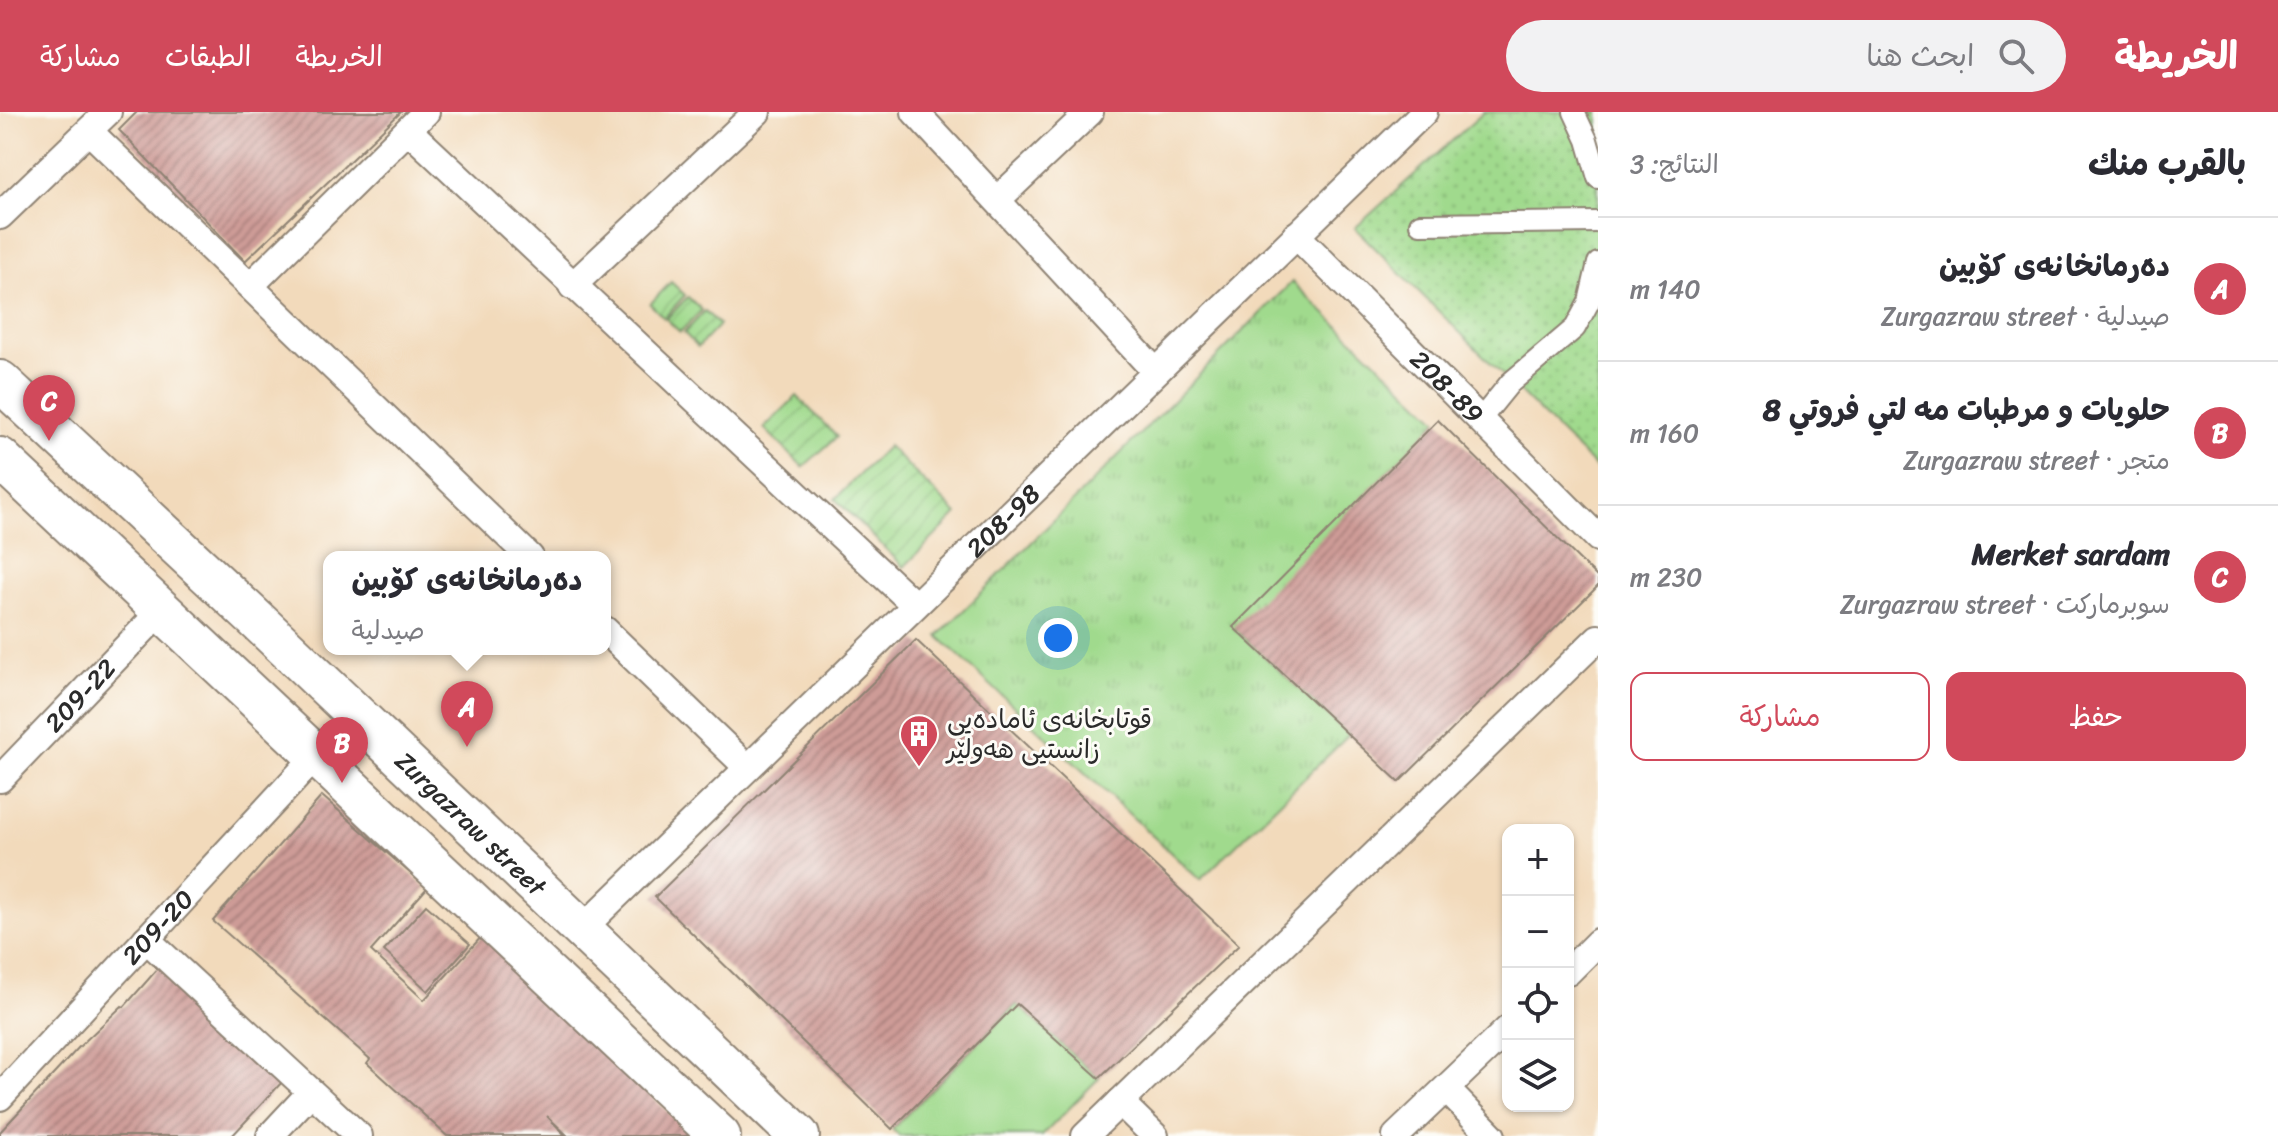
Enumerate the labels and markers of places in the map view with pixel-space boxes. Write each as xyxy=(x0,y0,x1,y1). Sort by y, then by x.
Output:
pin: C xyxy=(23,375,75,441)
pin: A xyxy=(441,681,493,747)
place label: قوتابخانەی ئامادەیی زانستیی هەولێر xyxy=(945,696,1152,772)
building icon: قوتابخانەی ئامادەیی زانستیی هەولێر xyxy=(898,713,940,768)
pin: B xyxy=(316,717,368,783)

